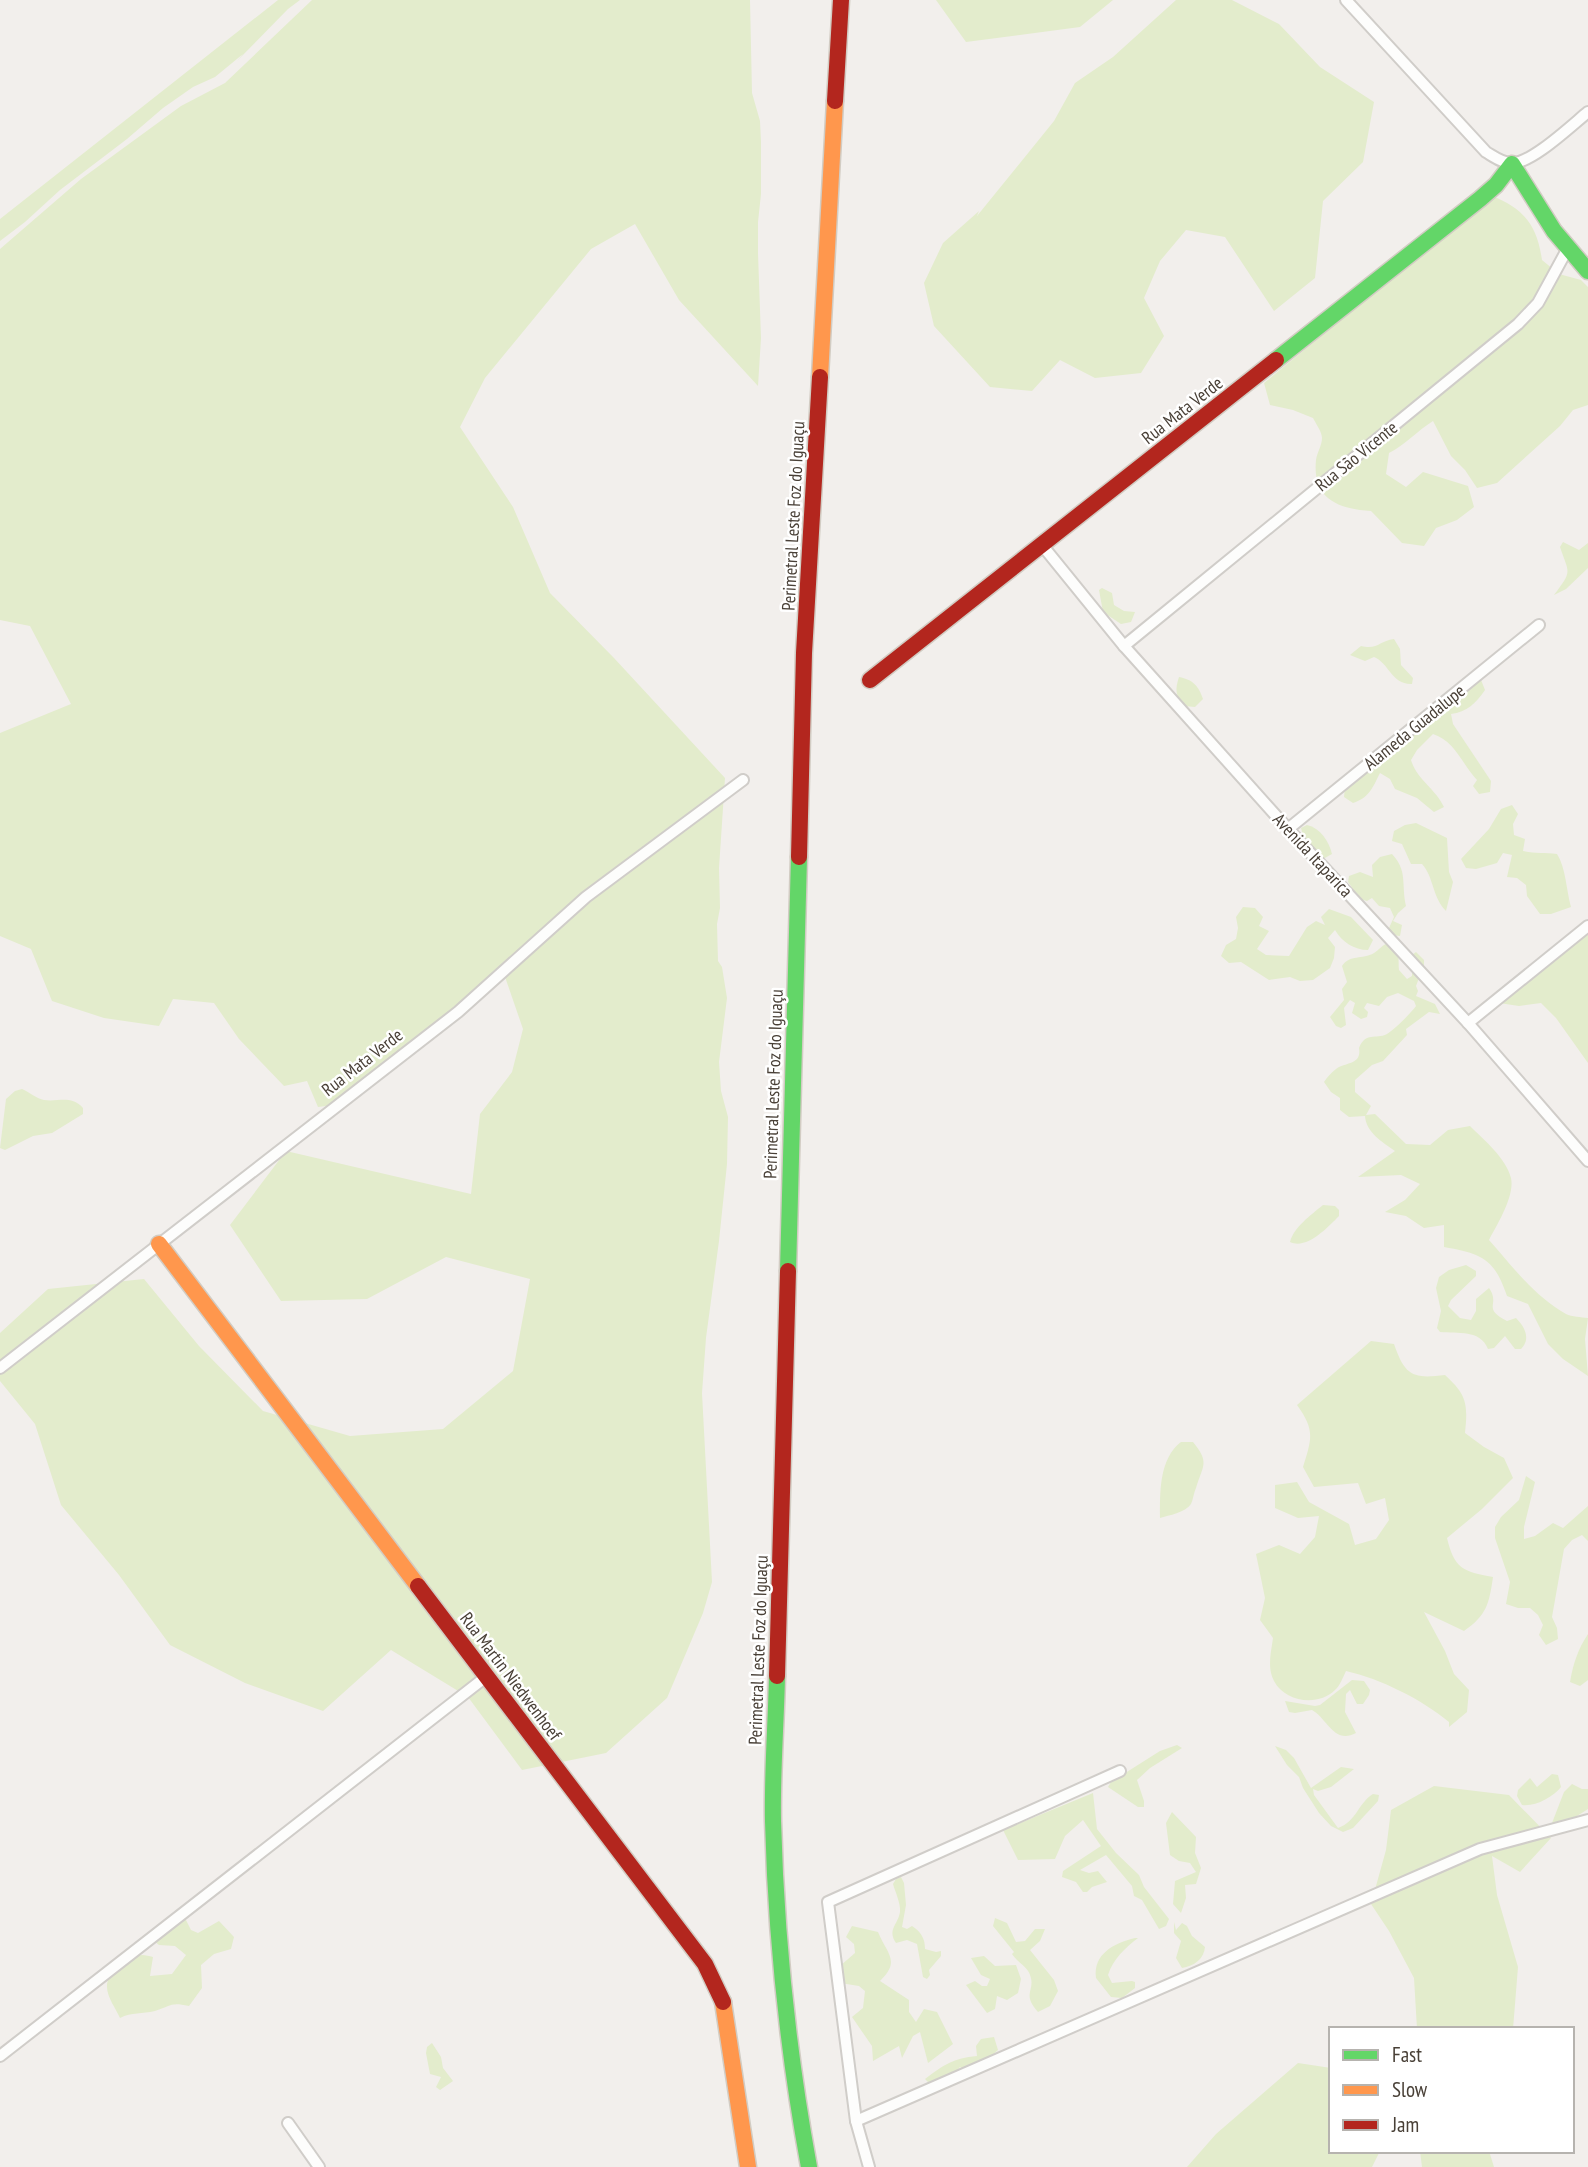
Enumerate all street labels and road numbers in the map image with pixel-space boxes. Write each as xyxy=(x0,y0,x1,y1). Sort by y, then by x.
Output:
street label: Rua Mata Verde xyxy=(1137,371,1227,449)
street label: Rua São Vicente xyxy=(1310,416,1402,496)
street label: Perimetral Leste Foz do Iguaçu xyxy=(777,421,809,611)
street label: Alameda Guadalupe xyxy=(1359,679,1469,775)
street label: Avenida Itaparica xyxy=(1268,808,1358,902)
street label: Perimetral Leste Foz do Iguaçu xyxy=(758,989,788,1179)
street label: Rua Mata Verde xyxy=(317,1023,407,1101)
street label: Perimetral Leste Foz do Iguaçu xyxy=(743,1555,773,1745)
street label: Rua Martin Niedwenhoef xyxy=(455,1607,567,1746)

